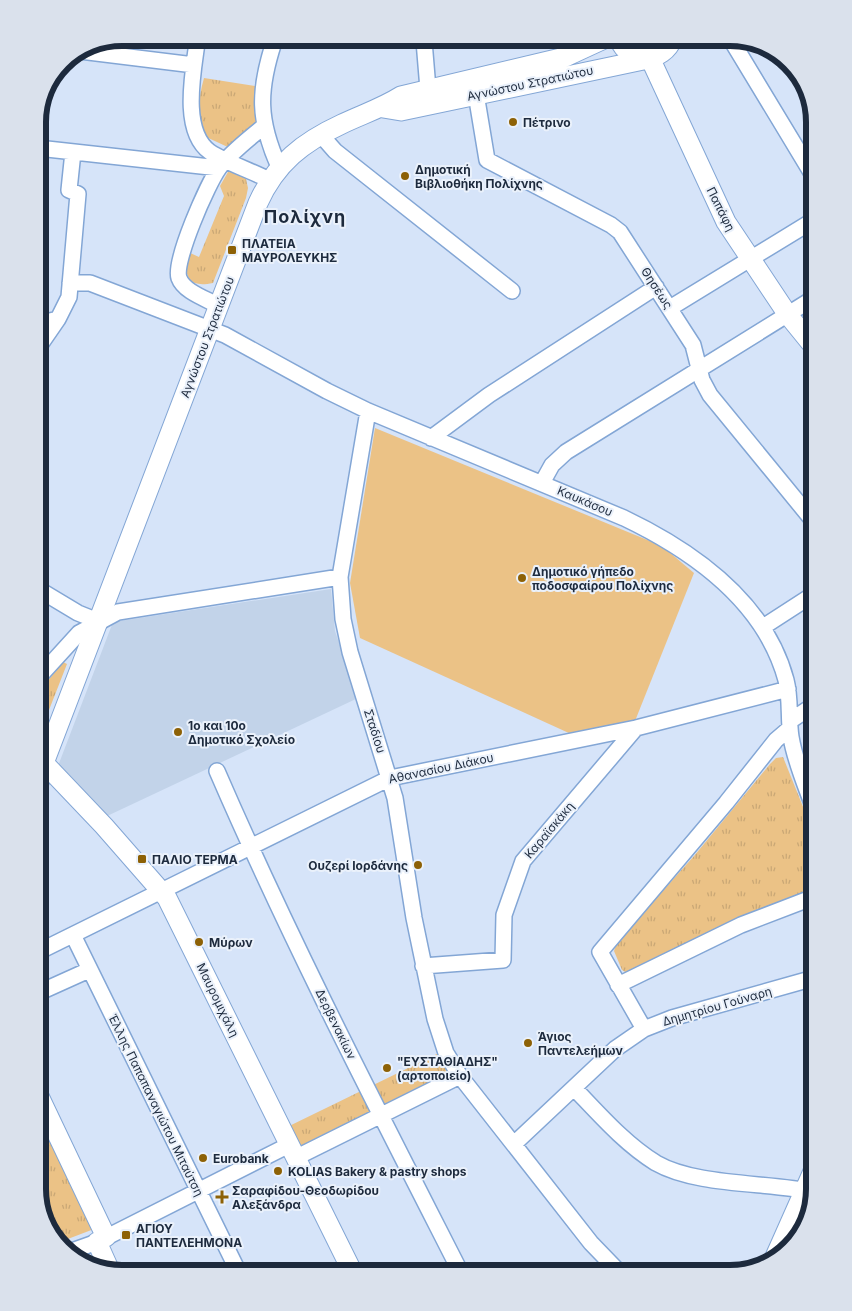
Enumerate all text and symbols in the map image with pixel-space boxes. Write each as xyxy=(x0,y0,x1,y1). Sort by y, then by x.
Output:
street label: Αγνώστου Στρατιώτου xyxy=(466,62,594,104)
place label: Πέτρινο xyxy=(523,115,571,130)
marker: Πέτρινο xyxy=(507,116,519,128)
place label: Δημοτική Βιβλιοθήκη Πολίχνης xyxy=(415,162,543,191)
marker: Δημοτική Βιβλιοθήκη Πολίχνης xyxy=(399,170,411,182)
street label: Παπάφη xyxy=(703,184,739,234)
district label: Πολίχνη xyxy=(264,206,346,227)
place label: ΠΛΑΤΕΙΑ ΜΑΥΡΟΛΕΥΚΗΣ xyxy=(242,236,337,265)
marker: ΠΛΑΤΕΙΑ ΜΑΥΡΟΛΕΥΚΗΣ xyxy=(226,244,238,256)
street label: Θησέως xyxy=(638,264,676,312)
street label: Αγνώστου Στρατιώτου xyxy=(177,274,237,400)
street label: Καυκάσου xyxy=(555,483,615,519)
place label: Δημοτικό γήπεδο ποδοσφαίρου Πολίχνης xyxy=(532,564,673,593)
marker: Δημοτικό γήπεδο ποδοσφαίρου Πολίχνης xyxy=(516,572,528,584)
street label: Σταδίου xyxy=(361,707,389,755)
place label: 1ο και 10ο Δημοτικό Σχολείο xyxy=(188,718,295,747)
marker: 1ο και 10ο Δημοτικό Σχολείο xyxy=(172,726,184,738)
street label: Αθανασίου Διάκου xyxy=(387,750,495,786)
street label: Καραϊσκάκη xyxy=(521,799,577,861)
place label: ΠΑΛΙΟ ΤΕΡΜΑ xyxy=(152,852,238,867)
marker: ΠΑΛΙΟ ΤΕΡΜΑ xyxy=(136,853,148,865)
place label: Ουζερί Ιορδάνης xyxy=(308,858,408,873)
marker: Ουζερί Ιορδάνης xyxy=(412,859,424,871)
place label: Μύρων xyxy=(209,935,253,950)
marker: Μύρων xyxy=(193,936,205,948)
street label: Μαυρομιχάλη xyxy=(194,961,242,1039)
street label: Δημητρίου Γούναρη xyxy=(661,983,773,1029)
street label: Δερβενακίων xyxy=(312,986,360,1062)
street label: Έλλης Παπαπαναγιώτου Μιταύτση xyxy=(105,1011,207,1199)
place label: Άγιος Παντελεήμων xyxy=(538,1029,623,1058)
marker: Άγιος Παντελεήμων xyxy=(522,1037,534,1049)
place label: "ΕΥΣΤΑΘΙΑΔΗΣ" (αρτοποιείο) xyxy=(397,1054,498,1083)
marker: "ΕΥΣΤΑΘΙΑΔΗΣ" (αρτοποιείο) xyxy=(381,1062,393,1074)
place label: Eurobank xyxy=(213,1151,269,1166)
marker: Eurobank xyxy=(197,1152,209,1164)
place label: KOLIAS Bakery & pastry shops xyxy=(288,1164,467,1179)
marker: KOLIAS Bakery & pastry shops xyxy=(272,1165,284,1177)
place label: Σαραφίδου-Θεοδωρίδου Αλεξάνδρα xyxy=(232,1183,379,1212)
marker: Σαραφίδου-Θεοδωρίδου Αλεξάνδρα xyxy=(216,1191,228,1203)
place label: ΑΓΙΟΥ ΠΑΝΤΕΛΕΗΜΟΝΑ xyxy=(136,1221,242,1250)
marker: ΑΓΙΟΥ ΠΑΝΤΕΛΕΗΜΟΝΑ xyxy=(120,1229,132,1241)

